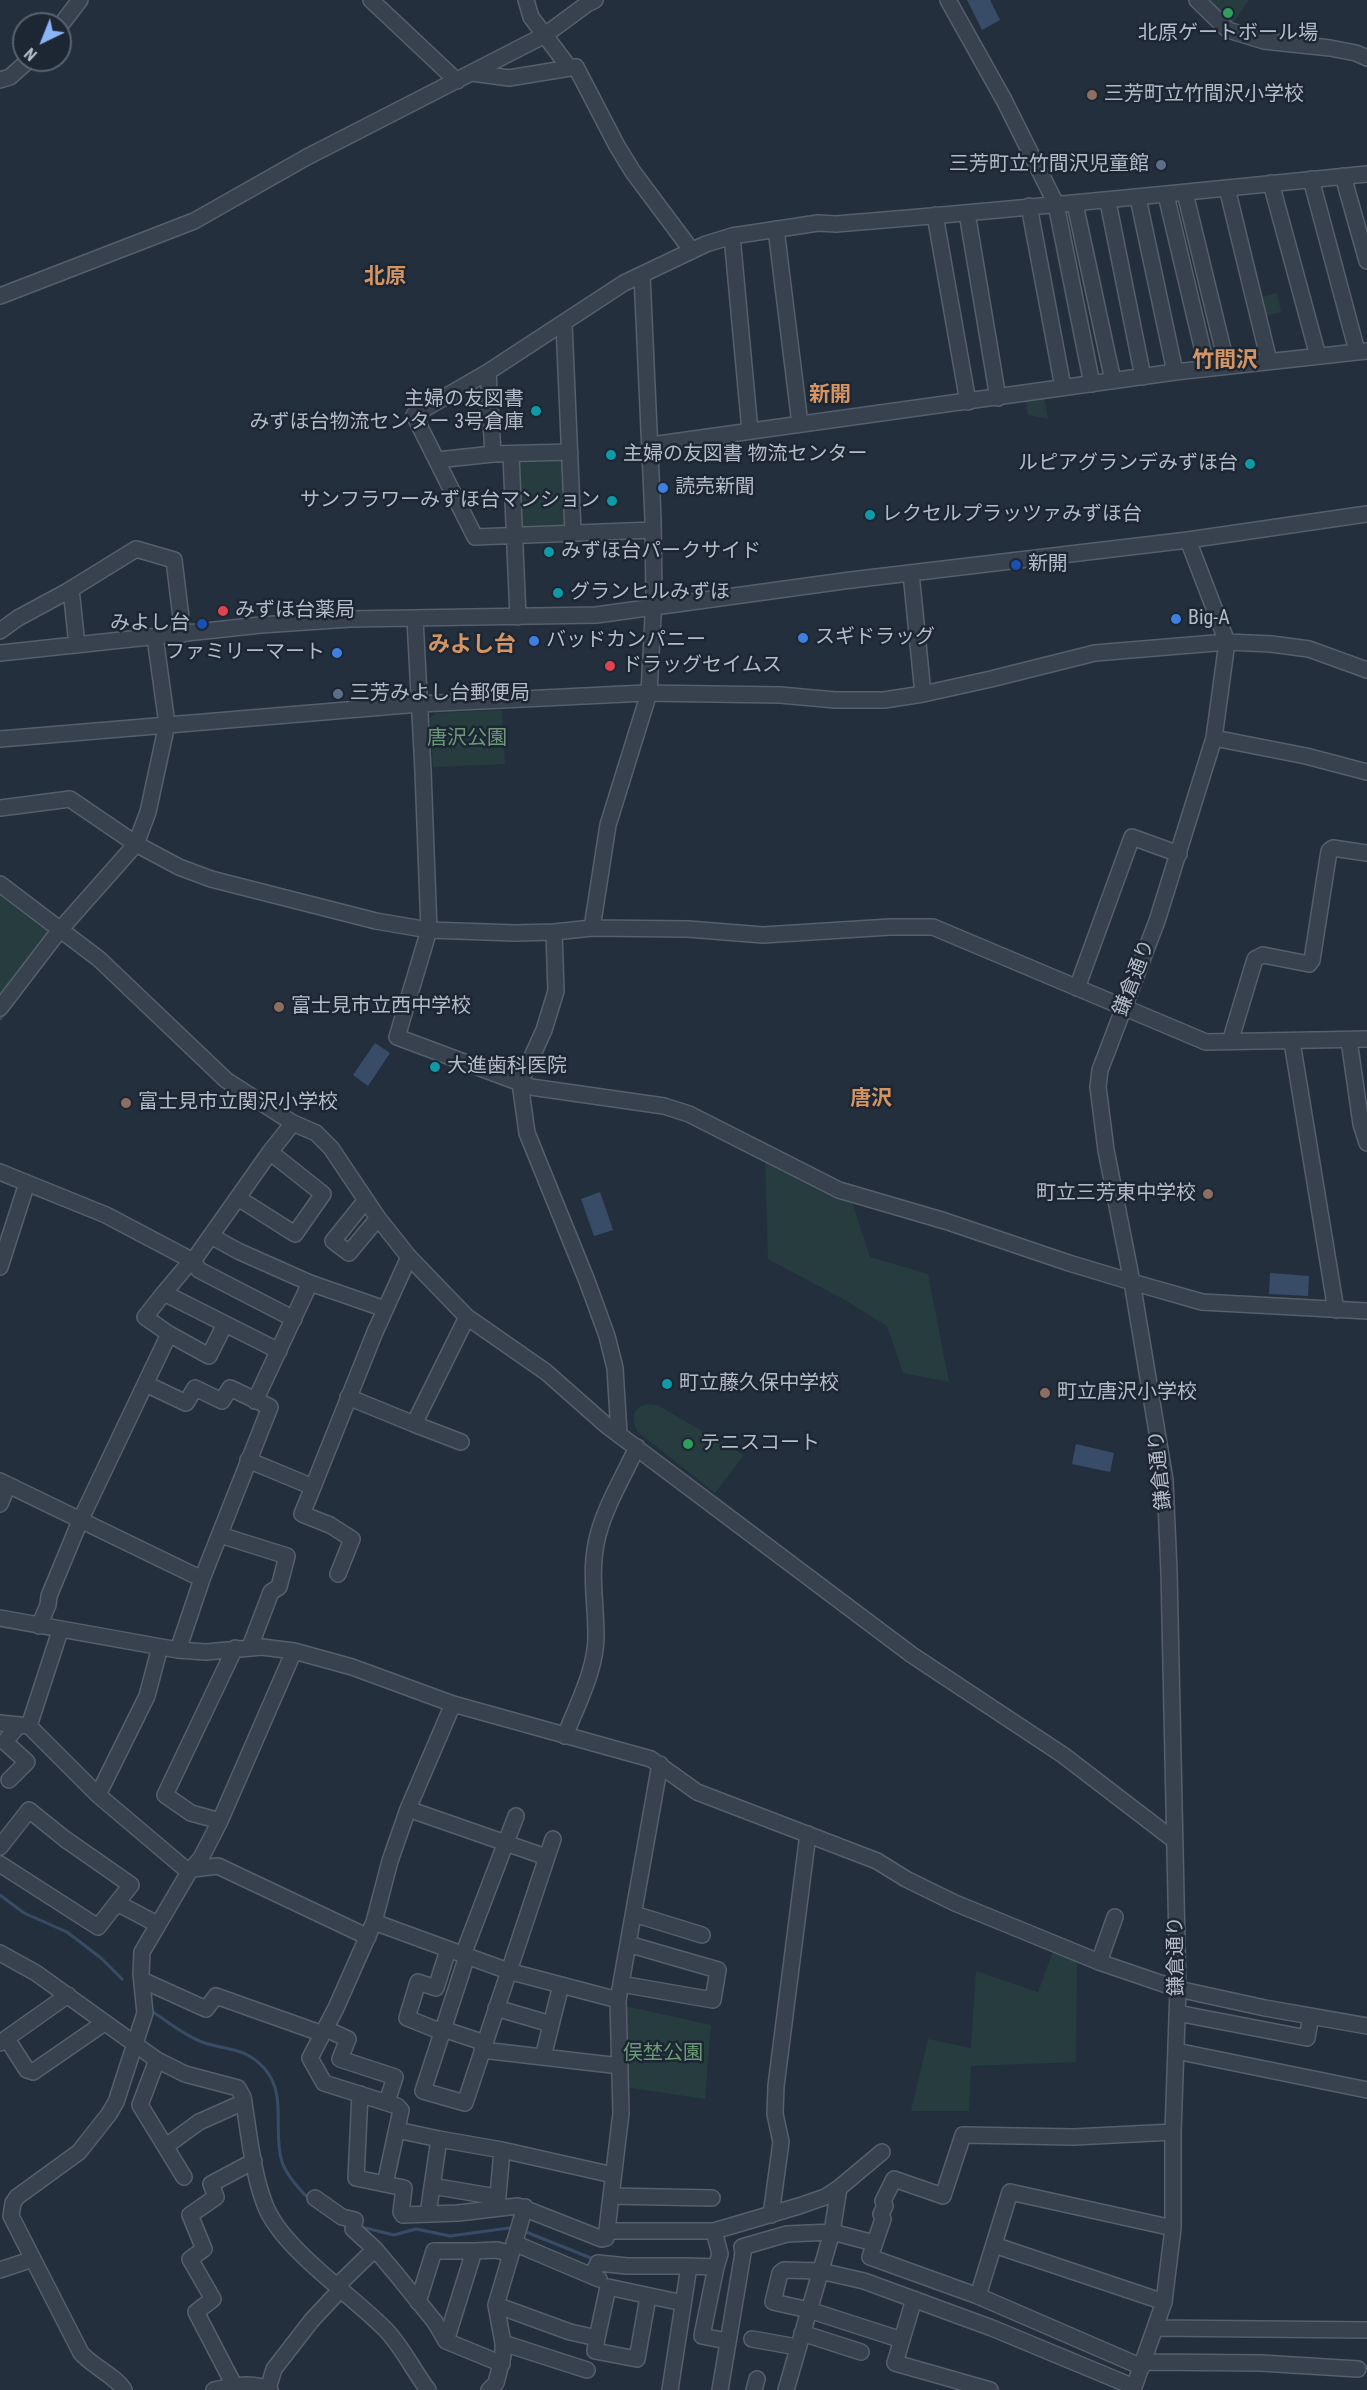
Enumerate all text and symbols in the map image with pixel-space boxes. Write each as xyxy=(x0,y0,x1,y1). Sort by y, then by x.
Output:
marker: 北原ゲートボール場 xyxy=(1221,6,1235,20)
north arrow xyxy=(12,12,72,72)
place label: 北原ゲートボール場 xyxy=(1138,22,1318,46)
text: N xyxy=(21,44,41,64)
place label: 三芳町立竹間沢小学校 xyxy=(1104,83,1304,107)
marker: 三芳町立竹間沢小学校 xyxy=(1085,88,1099,102)
place label: 三芳町立竹間沢児童館 xyxy=(949,153,1149,177)
marker: 三芳町立竹間沢児童館 xyxy=(1154,158,1168,172)
district label: 北原 xyxy=(364,265,406,291)
district label: 竹間沢 xyxy=(1192,348,1258,374)
district label: 新開 xyxy=(809,383,851,409)
place label: 主婦の友図書 みずほ台物流センター 3号倉庫 xyxy=(250,388,524,435)
marker: 主婦の友図書 みずほ台物流センター 3号倉庫 xyxy=(529,404,543,418)
place label: 主婦の友図書 物流センター xyxy=(623,443,868,467)
marker: 主婦の友図書 物流センター xyxy=(604,448,618,462)
place label: ルピアグランデみずほ台 xyxy=(1018,452,1238,476)
marker: ルピアグランデみずほ台 xyxy=(1243,457,1257,471)
place label: 読売新聞 xyxy=(675,476,755,500)
marker: 読売新聞 xyxy=(656,481,670,495)
place label: サンフラワーみずほ台マンション xyxy=(300,489,600,513)
marker: サンフラワーみずほ台マンション xyxy=(605,494,619,508)
place label: レクセルプラッツァみずほ台 xyxy=(882,503,1142,527)
marker: レクセルプラッツァみずほ台 xyxy=(863,508,877,522)
place label: みずほ台パークサイド xyxy=(561,540,761,564)
marker: みずほ台パークサイド xyxy=(542,545,556,559)
place label: 新開 xyxy=(1028,553,1068,577)
marker: 新開 xyxy=(1009,558,1023,572)
place label: グランヒルみずほ xyxy=(570,581,730,605)
marker: グランヒルみずほ xyxy=(551,586,565,600)
place label: みずほ台薬局 xyxy=(235,599,355,623)
marker: みずほ台薬局 xyxy=(216,604,230,618)
place label: Big-A xyxy=(1188,607,1230,631)
place label: みよし台 xyxy=(110,612,190,636)
marker: Big-A xyxy=(1169,612,1183,626)
marker: みよし台 xyxy=(195,617,209,631)
place label: スギドラッグ xyxy=(815,626,935,650)
place label: バッドカンパニー xyxy=(546,629,706,653)
marker: スギドラッグ xyxy=(796,631,810,645)
district label: みよし台 xyxy=(428,632,516,658)
marker: バッドカンパニー xyxy=(527,634,541,648)
place label: ファミリーマート xyxy=(165,641,325,665)
marker: ファミリーマート xyxy=(330,646,344,660)
place label: ドラッグセイムス xyxy=(622,654,782,678)
marker: ドラッグセイムス xyxy=(603,659,617,673)
place label: 三芳みよし台郵便局 xyxy=(350,682,530,706)
marker: 三芳みよし台郵便局 xyxy=(331,687,345,701)
park label: 唐沢公園 xyxy=(427,727,507,751)
street label: 鎌倉通り xyxy=(1109,936,1161,1020)
place label: 富士見市立西中学校 xyxy=(291,995,471,1019)
marker: 富士見市立西中学校 xyxy=(272,1000,286,1014)
place label: 大進歯科医院 xyxy=(447,1055,567,1079)
marker: 大進歯科医院 xyxy=(428,1060,442,1074)
district label: 唐沢 xyxy=(850,1087,892,1113)
place label: 富士見市立関沢小学校 xyxy=(138,1091,338,1115)
marker: 富士見市立関沢小学校 xyxy=(119,1096,133,1110)
place label: 町立三芳東中学校 xyxy=(1036,1182,1196,1206)
marker: 町立三芳東中学校 xyxy=(1201,1187,1215,1201)
place label: 町立藤久保中学校 xyxy=(679,1372,839,1396)
marker: 町立藤久保中学校 xyxy=(660,1377,674,1391)
place label: 町立唐沢小学校 xyxy=(1057,1381,1197,1405)
marker: 町立唐沢小学校 xyxy=(1038,1386,1052,1400)
street label: 鎌倉通り xyxy=(1145,1429,1177,1511)
place label: テニスコート xyxy=(700,1432,820,1456)
marker: テニスコート xyxy=(681,1437,695,1451)
street label: 鎌倉通り xyxy=(1164,1916,1190,1996)
park label: 俣埜公園 xyxy=(623,2042,703,2066)

